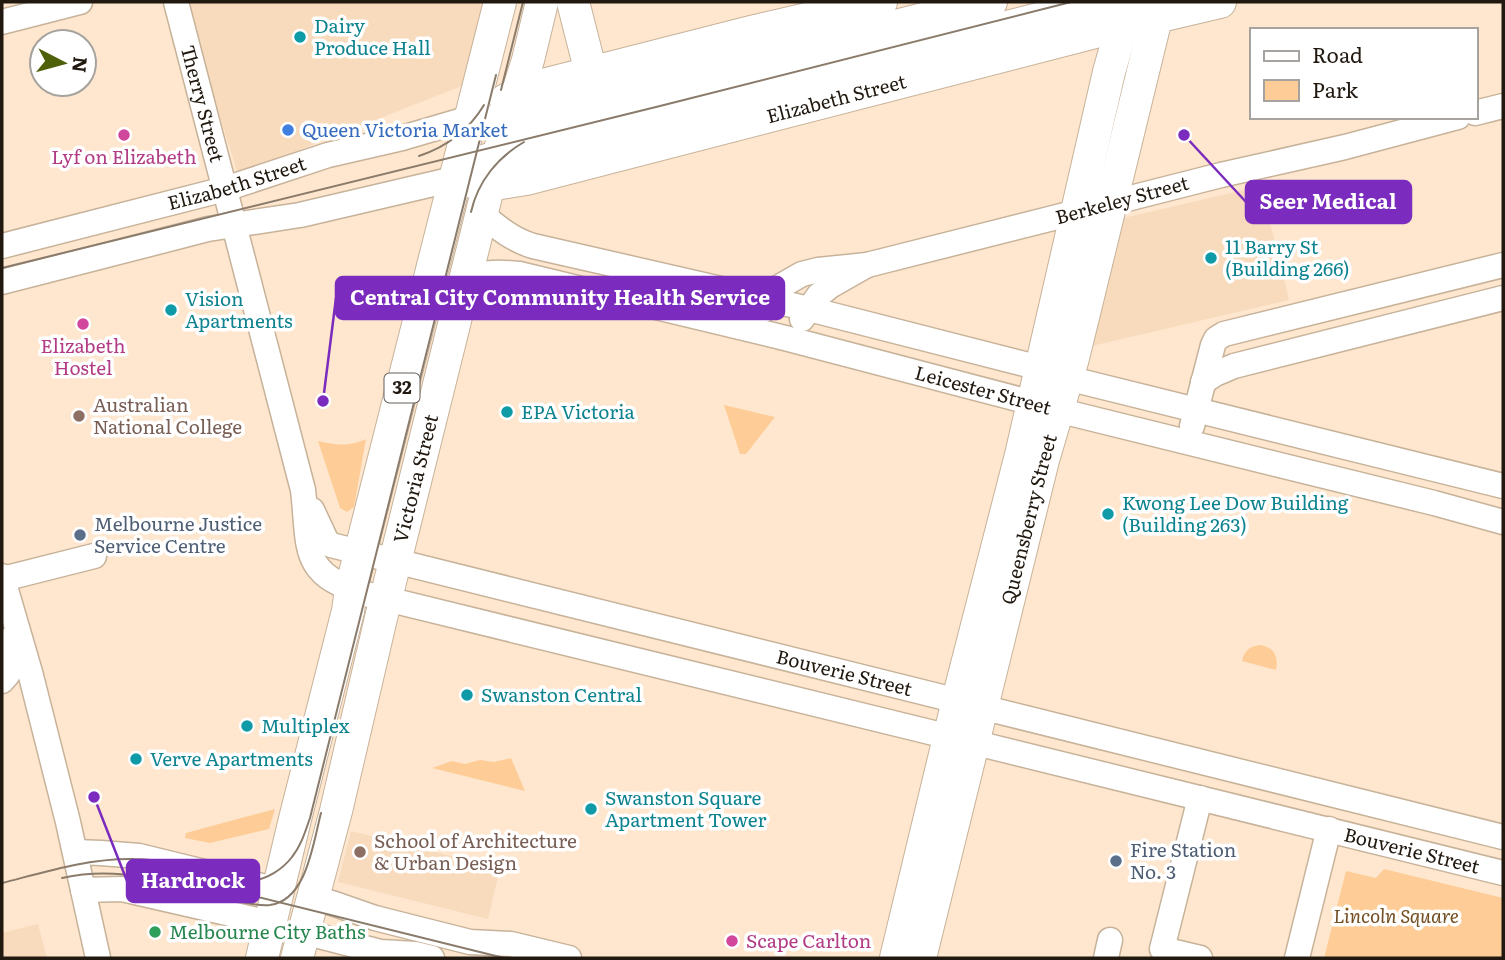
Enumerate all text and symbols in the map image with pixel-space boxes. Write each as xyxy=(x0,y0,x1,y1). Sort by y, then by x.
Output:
place label: Dairy Produce Hall xyxy=(314,11,431,61)
north arrow xyxy=(28,28,98,98)
legend xyxy=(1250,28,1477,119)
marker: Dairy Produce Hall xyxy=(292,29,308,45)
text: Road xyxy=(1312,38,1363,69)
street label: Therry Street xyxy=(175,42,232,165)
text: N xyxy=(66,55,96,74)
street label: Elizabeth Street xyxy=(763,66,909,129)
text: Park xyxy=(1312,73,1358,104)
place label: Queen Victoria Market xyxy=(302,115,508,143)
marker: Queen Victoria Market xyxy=(280,122,296,138)
marker: Lyf on Elizabeth xyxy=(116,127,132,143)
place label: Lyf on Elizabeth xyxy=(51,142,197,170)
street label: Elizabeth Street xyxy=(164,148,310,216)
street label: Berkeley Street xyxy=(1052,168,1192,230)
callout: Seer Medical xyxy=(1246,181,1411,223)
text: Seer Medical xyxy=(1260,184,1397,215)
place label: 11 Barry St (Building 266) xyxy=(1225,232,1350,282)
marker: 11 Barry St (Building 266) xyxy=(1203,250,1219,266)
callout: Central City Community Health Service xyxy=(336,277,784,319)
text: Central City Community Health Service xyxy=(350,280,770,311)
place label: Vision Apartments xyxy=(185,284,293,334)
marker: Vision Apartments xyxy=(163,302,179,318)
marker: Elizabeth Hostel xyxy=(75,316,91,332)
place label: Elizabeth Hostel xyxy=(41,331,125,381)
street label: Leicester Street xyxy=(912,357,1055,421)
road number: 32 xyxy=(384,374,420,402)
place label: Australian National College xyxy=(93,390,242,440)
place label: EPA Victoria xyxy=(521,397,636,425)
marker: EPA Victoria xyxy=(499,404,515,420)
marker: Australian National College xyxy=(71,408,87,424)
street label: Victoria Street xyxy=(385,411,444,546)
street label: Queensberry Street xyxy=(993,430,1063,607)
place label: Kwong Lee Dow Building (Building 263) xyxy=(1122,488,1349,538)
marker: Kwong Lee Dow Building (Building 263) xyxy=(1100,506,1116,522)
place label: Melbourne Justice Service Centre xyxy=(94,509,262,559)
marker: Melbourne Justice Service Centre xyxy=(72,527,88,543)
street label: Bouverie Street xyxy=(774,641,916,702)
place label: Swanston Central xyxy=(481,680,642,708)
marker: Swanston Central xyxy=(459,687,475,703)
place label: Multiplex xyxy=(261,711,350,739)
marker: Multiplex xyxy=(239,718,255,734)
place label: Verve Apartments xyxy=(150,744,313,772)
marker: Verve Apartments xyxy=(128,751,144,767)
place label: Swanston Square Apartment Tower xyxy=(605,783,766,833)
marker: Swanston Square Apartment Tower xyxy=(583,801,599,817)
street label: Bouverie Street xyxy=(1341,819,1483,880)
place label: School of Architecture & Urban Design xyxy=(374,826,577,876)
place label: Fire Station No. 3 xyxy=(1130,835,1236,885)
marker: School of Architecture & Urban Design xyxy=(352,844,368,860)
marker: Fire Station No. 3 xyxy=(1108,853,1124,869)
callout: Hardrock xyxy=(127,860,259,902)
text: Hardrock xyxy=(141,863,246,894)
park label: Lincoln Square xyxy=(1333,901,1459,929)
place label: Melbourne City Baths xyxy=(169,917,366,945)
marker: Melbourne City Baths xyxy=(147,924,163,940)
place label: Scape Carlton xyxy=(746,926,871,954)
marker: Scape Carlton xyxy=(724,933,740,949)

